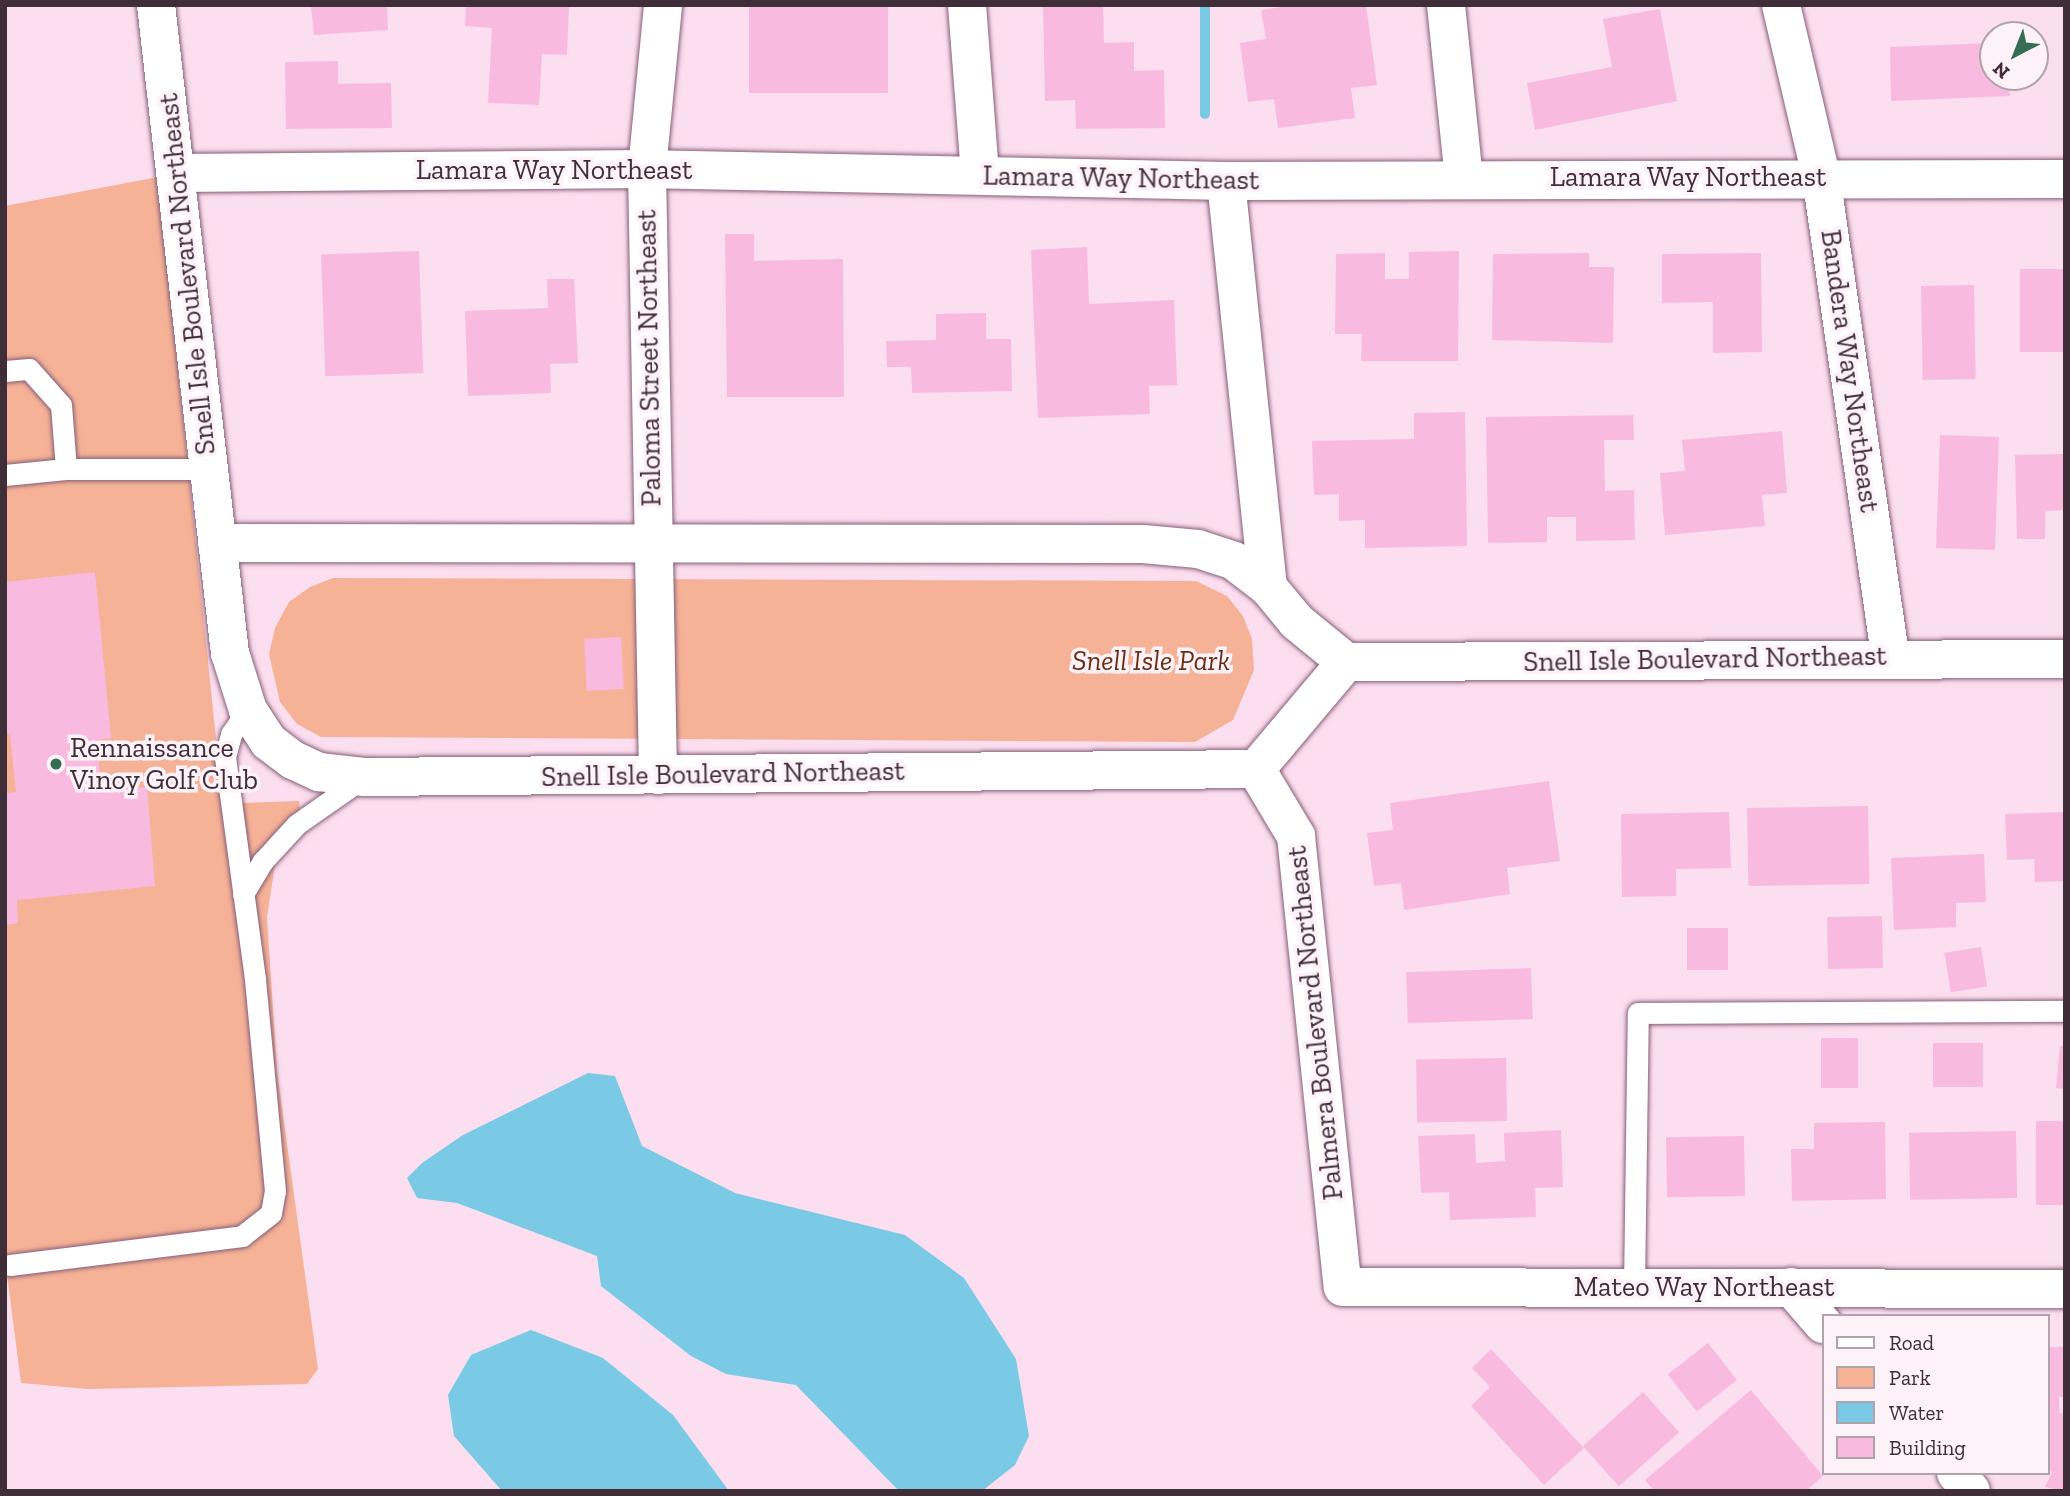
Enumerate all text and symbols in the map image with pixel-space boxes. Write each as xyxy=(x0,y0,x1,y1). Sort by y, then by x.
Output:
north arrow xyxy=(1979,21,2049,91)
text: N xyxy=(1988,57,2014,84)
street label: Snell Isle Boulevard Northeast xyxy=(151,92,223,456)
street label: Lamara Way Northeast xyxy=(415,153,693,187)
street label: Lamara Way Northeast xyxy=(982,159,1260,197)
street label: Lamara Way Northeast xyxy=(1549,160,1827,194)
street label: Paloma Street Northeast xyxy=(630,209,668,507)
street label: Bandera Way Northeast xyxy=(1813,227,1887,515)
street label: Snell Isle Boulevard Northeast xyxy=(1523,639,1887,679)
park label: Snell Isle Park xyxy=(1072,644,1230,678)
place label: Rennaissance Vinoy Golf Club xyxy=(70,731,259,797)
street label: Snell Isle Boulevard Northeast xyxy=(541,754,905,794)
marker: Rennaissance Vinoy Golf Club xyxy=(48,756,64,772)
street label: Palmera Boulevard Northeast xyxy=(1280,844,1350,1202)
street label: Mateo Way Northeast xyxy=(1573,1270,1835,1304)
legend xyxy=(1822,1314,2049,1475)
text: Road xyxy=(1889,1330,1934,1355)
text: Park xyxy=(1889,1365,1931,1390)
text: Water xyxy=(1889,1400,1944,1425)
text: Building xyxy=(1889,1435,1966,1460)

